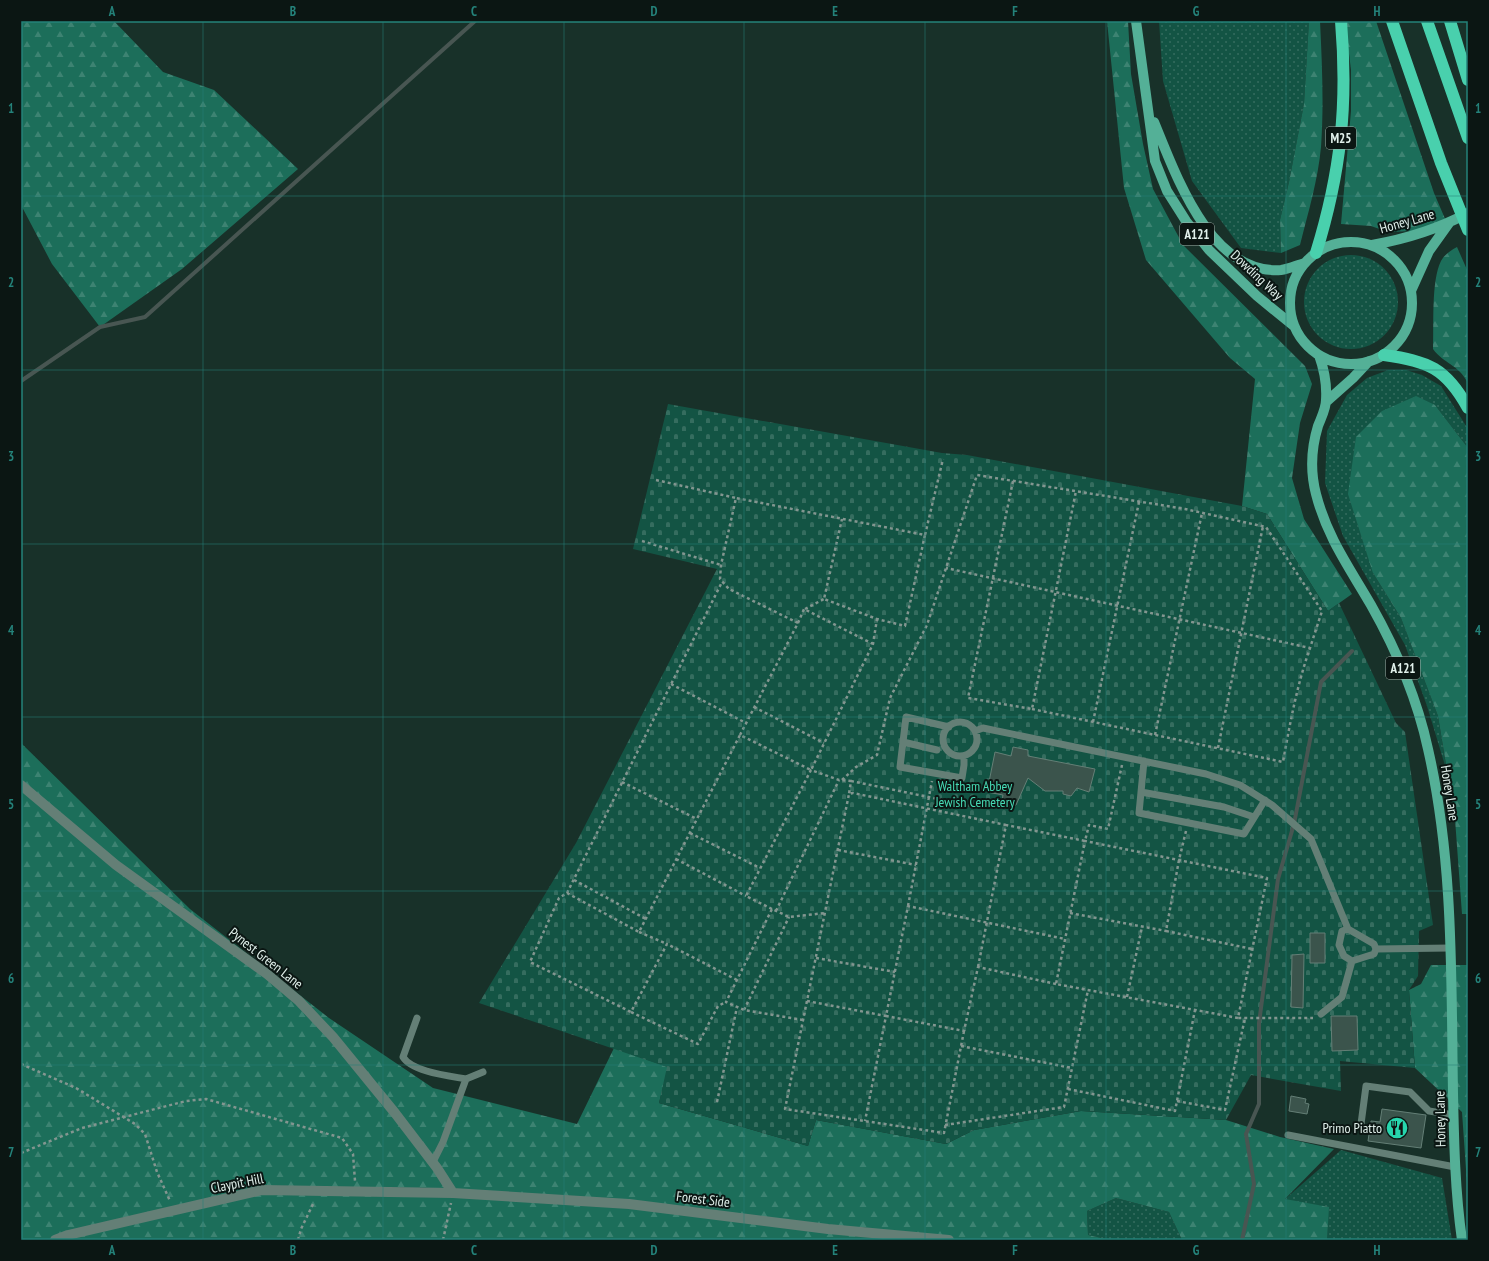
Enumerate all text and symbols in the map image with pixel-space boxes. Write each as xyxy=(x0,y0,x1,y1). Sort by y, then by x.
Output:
text: A xyxy=(108,3,116,20)
text: B xyxy=(290,3,296,20)
text: C xyxy=(471,3,477,20)
text: D xyxy=(651,3,658,20)
text: E xyxy=(832,3,838,20)
text: F xyxy=(1012,3,1018,20)
text: G xyxy=(1193,3,1200,20)
text: H xyxy=(1374,3,1381,20)
text: 1 xyxy=(8,100,14,117)
text: 1 xyxy=(1475,100,1481,117)
road number: M25 xyxy=(1326,127,1356,149)
street label: Honey Lane xyxy=(1377,205,1437,237)
road number: A121 xyxy=(1180,223,1214,245)
street label: Dowding Way xyxy=(1227,246,1288,304)
text: 2 xyxy=(8,274,14,291)
text: 2 xyxy=(1475,274,1481,291)
text: 3 xyxy=(8,448,14,465)
text: 3 xyxy=(1475,448,1481,465)
text: 4 xyxy=(8,622,15,639)
text: 4 xyxy=(1475,622,1482,639)
road number: A121 xyxy=(1386,657,1420,679)
street label: Honey Lane xyxy=(1437,764,1463,822)
park label: Waltham Abbey Jewish Cemetery xyxy=(934,777,1015,811)
text: 5 xyxy=(8,796,14,813)
text: 5 xyxy=(1475,796,1481,813)
street label: Pynest Green Lane xyxy=(225,923,307,993)
text: 6 xyxy=(8,970,14,987)
text: 6 xyxy=(1475,970,1481,987)
street label: Honey Lane xyxy=(1431,1091,1449,1147)
restaurant icon: Primo Piatto xyxy=(1384,1115,1410,1141)
place label: Primo Piatto xyxy=(1322,1119,1382,1137)
text: 7 xyxy=(8,1144,14,1161)
text: 7 xyxy=(1475,1144,1481,1161)
street label: Claypit Hill xyxy=(209,1169,266,1197)
street label: Forest Side xyxy=(675,1187,731,1211)
text: A xyxy=(108,1242,116,1259)
text: B xyxy=(290,1242,296,1259)
text: C xyxy=(471,1242,477,1259)
text: D xyxy=(651,1242,658,1259)
text: E xyxy=(832,1242,838,1259)
text: F xyxy=(1012,1242,1018,1259)
text: G xyxy=(1193,1242,1200,1259)
text: H xyxy=(1374,1242,1381,1259)

